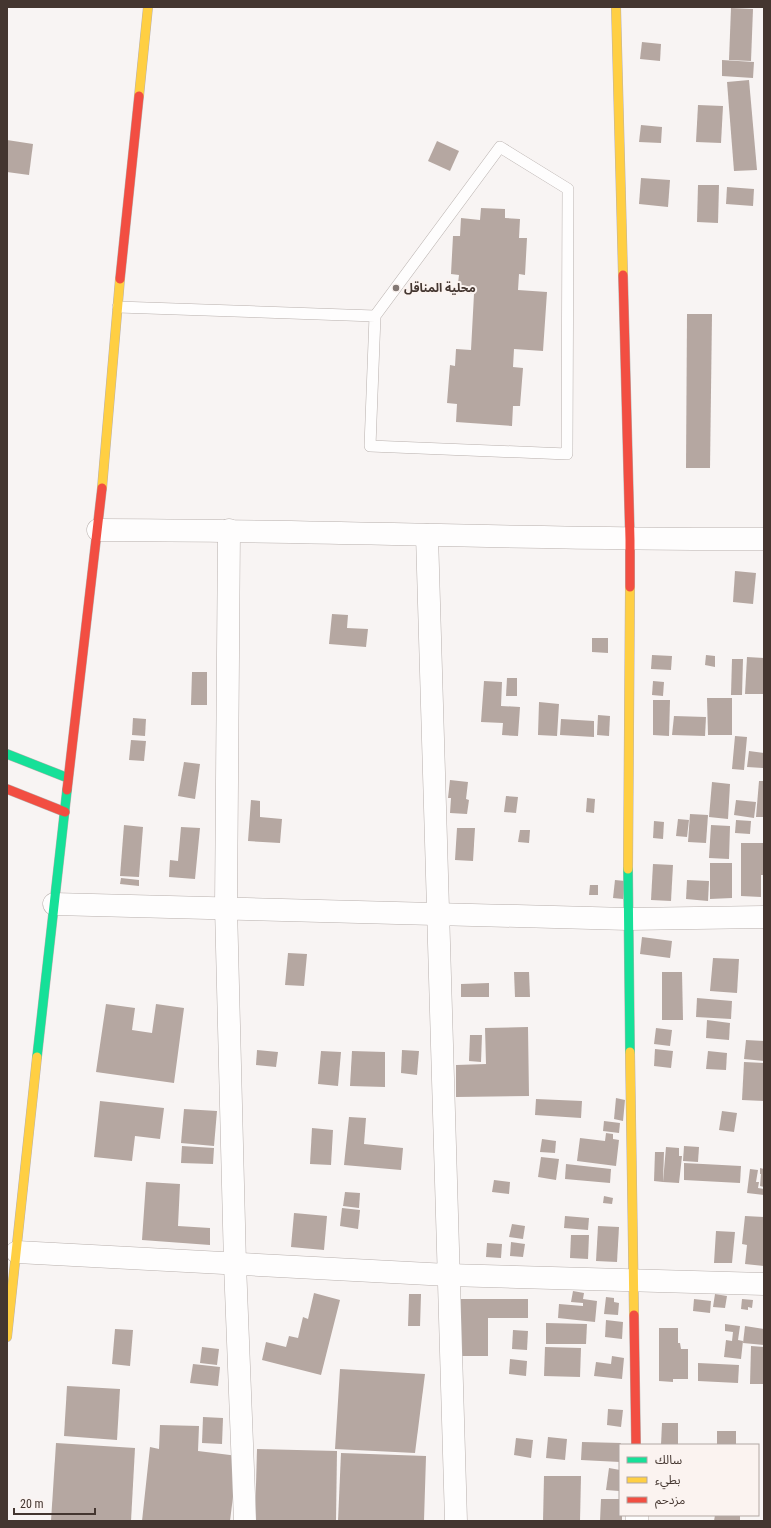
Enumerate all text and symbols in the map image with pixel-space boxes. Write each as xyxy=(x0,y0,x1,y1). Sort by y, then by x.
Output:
place label: محلية المناقل xyxy=(404,281,476,295)
marker: محلية المناقل xyxy=(391,283,401,293)
legend xyxy=(619,1444,759,1516)
text: سالك xyxy=(655,1453,682,1467)
text: بطيء xyxy=(655,1473,681,1490)
scale bar xyxy=(14,1490,95,1516)
text: مزدحم xyxy=(655,1493,685,1509)
text: 20 m xyxy=(20,1497,44,1511)

